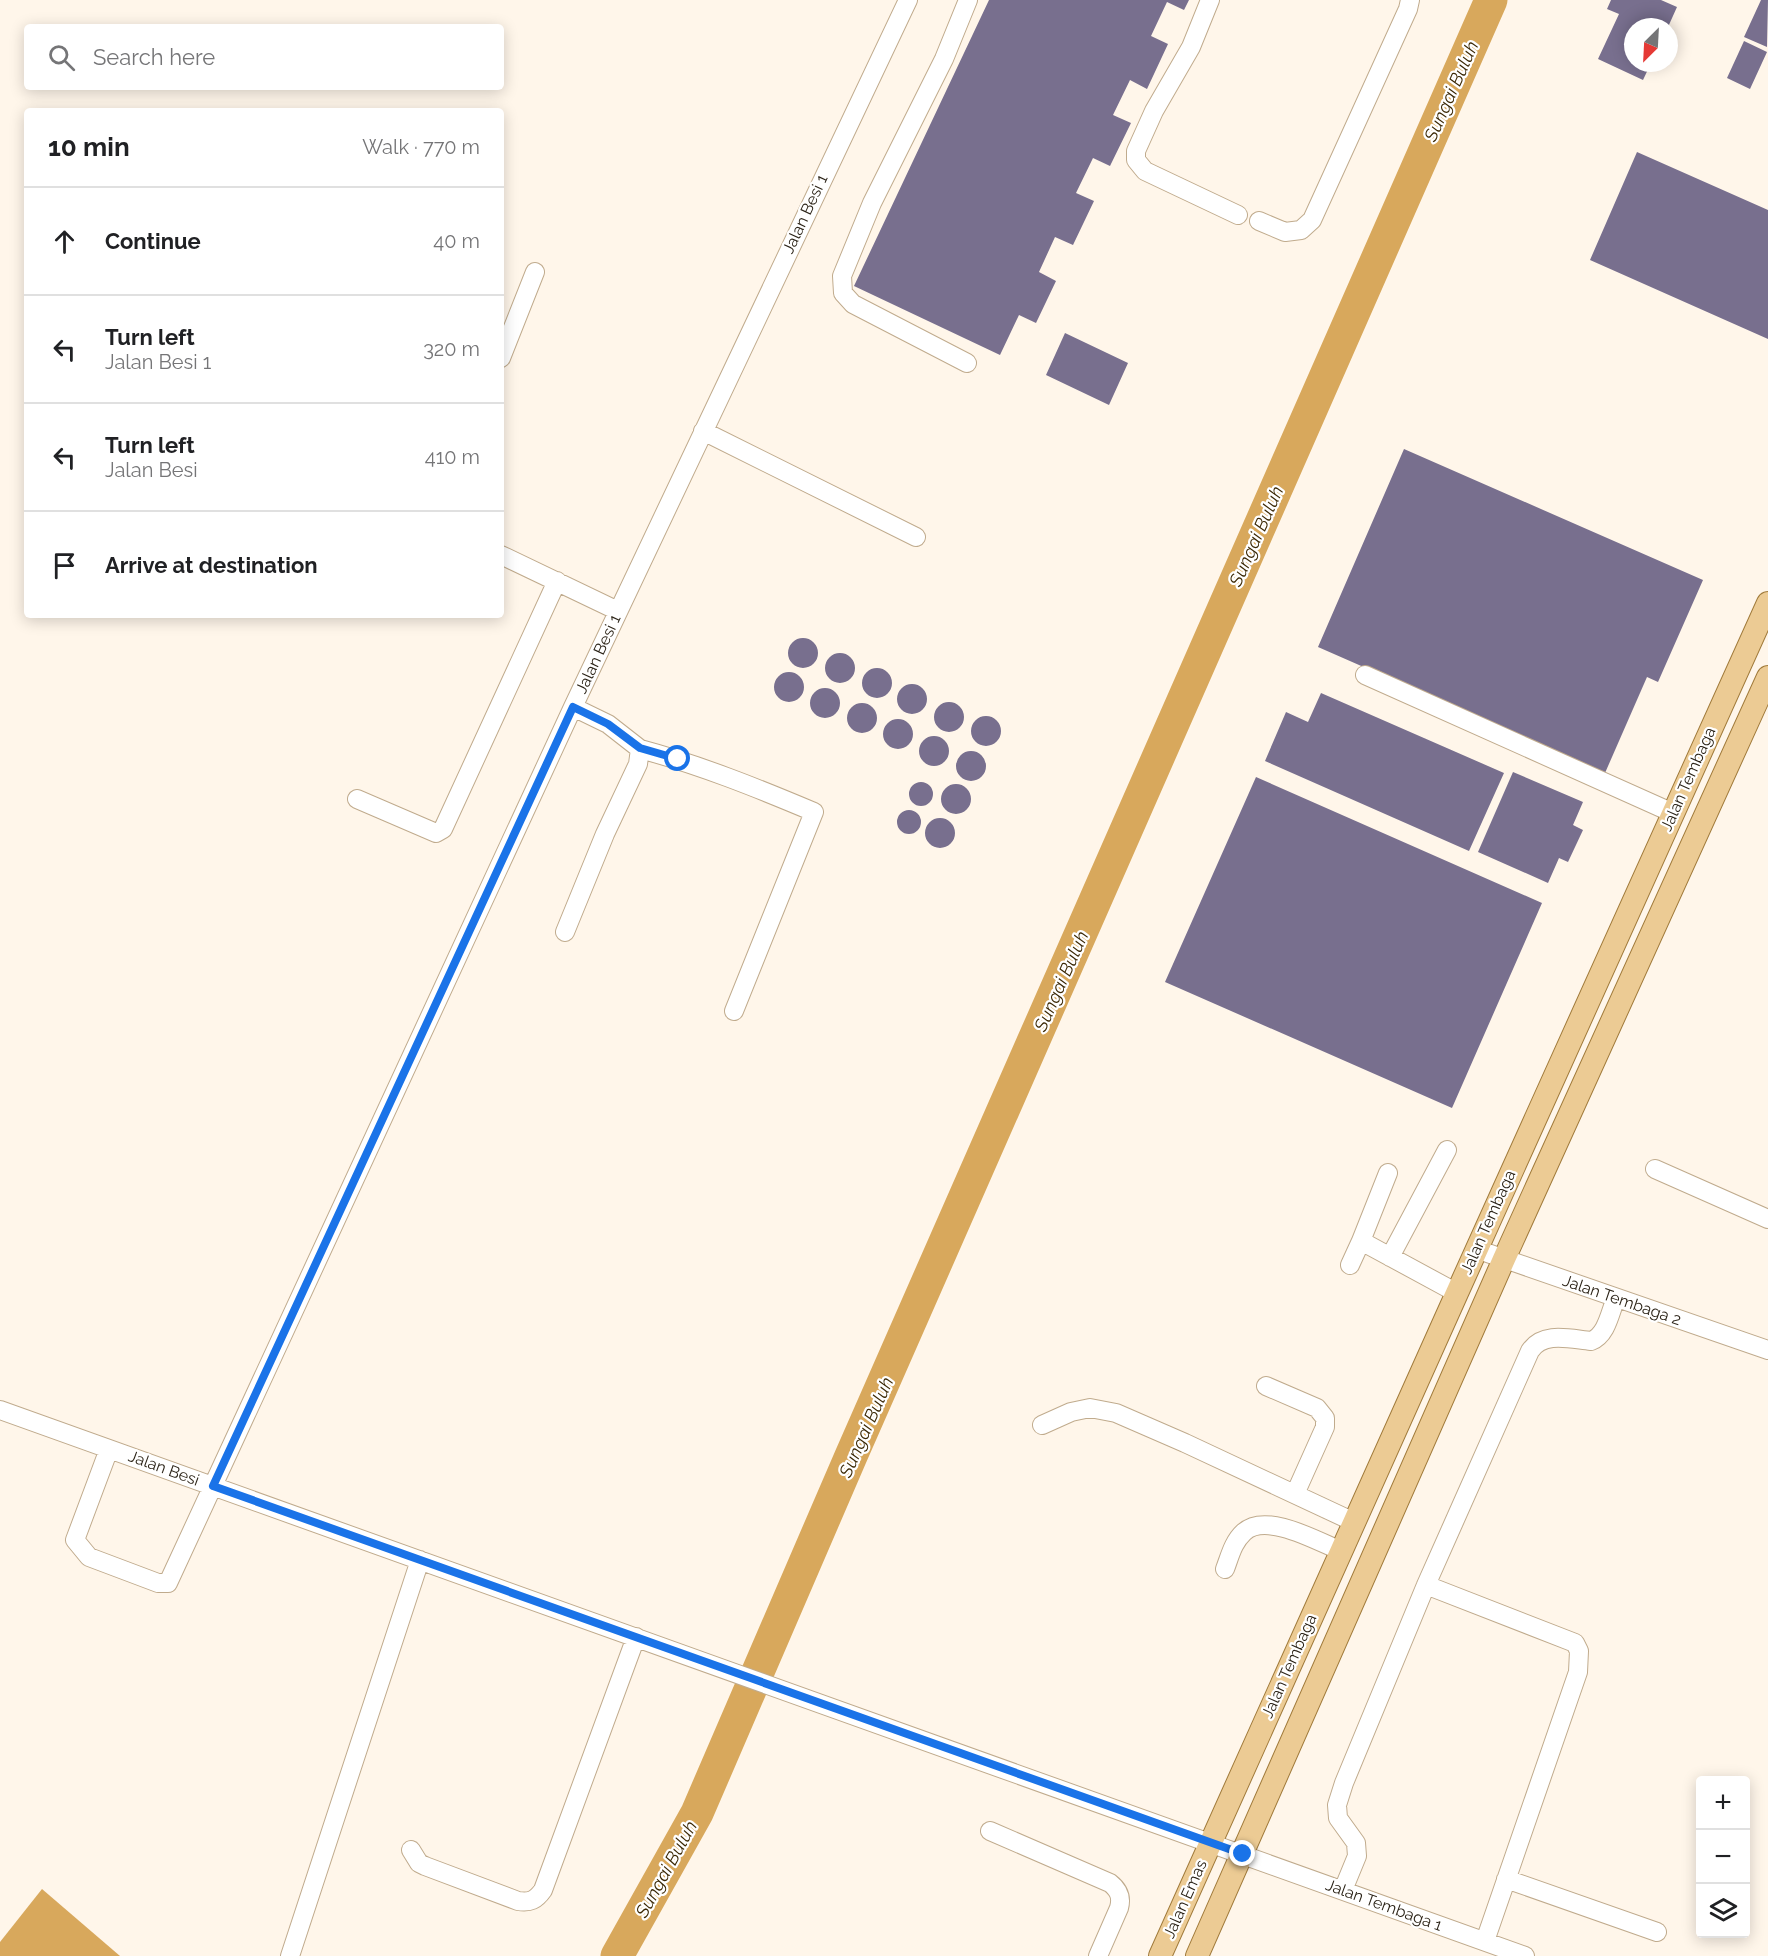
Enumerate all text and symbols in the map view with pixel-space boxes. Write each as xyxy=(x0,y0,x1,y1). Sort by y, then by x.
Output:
north arrow xyxy=(1624,18,1678,72)
search box xyxy=(24,24,504,90)
water label: Sungai Buluh xyxy=(1419,38,1482,145)
icon: search xyxy=(45,41,78,74)
text: Search here xyxy=(93,44,215,70)
text: 10 min xyxy=(48,132,130,162)
text: Walk · 770 m xyxy=(362,135,480,159)
street label: Jalan Besi 1 xyxy=(778,171,832,257)
icon: ahead xyxy=(48,225,81,258)
text: Continue xyxy=(105,228,201,254)
text: 40 m xyxy=(433,229,480,253)
text: Turn left xyxy=(105,324,195,350)
icon: left xyxy=(48,333,81,366)
text: 320 m xyxy=(423,337,480,361)
text: Jalan Besi 1 xyxy=(105,350,211,374)
text: Turn left xyxy=(105,432,195,458)
icon: left xyxy=(48,441,81,474)
text: 410 m xyxy=(425,445,480,469)
text: Jalan Besi xyxy=(105,458,198,482)
water label: Sungai Buluh xyxy=(1224,483,1287,590)
icon: arrive xyxy=(48,549,81,582)
text: Arrive at destination xyxy=(105,552,318,578)
street label: Jalan Besi 1 xyxy=(571,611,625,697)
street label: Jalan Tembaga xyxy=(1657,724,1719,834)
route start xyxy=(664,745,690,771)
water label: Sungai Buluh xyxy=(1029,928,1092,1035)
street label: Jalan Tembaga xyxy=(1457,1167,1519,1277)
street label: Jalan Tembaga 2 xyxy=(1560,1271,1684,1329)
water label: Sungai Buluh xyxy=(834,1374,897,1481)
street label: Jalan Besi xyxy=(126,1446,202,1490)
street label: Jalan Tembaga xyxy=(1258,1611,1320,1721)
map controls xyxy=(1696,1776,1750,1938)
button: + xyxy=(1696,1776,1750,1830)
water label: Sungai Buluh xyxy=(630,1817,701,1922)
button: − xyxy=(1696,1830,1750,1884)
route end xyxy=(1229,1840,1255,1866)
street label: Jalan Emas xyxy=(1159,1857,1211,1941)
street label: Jalan Tembaga 1 xyxy=(1323,1875,1445,1935)
button: layers xyxy=(1696,1884,1750,1938)

